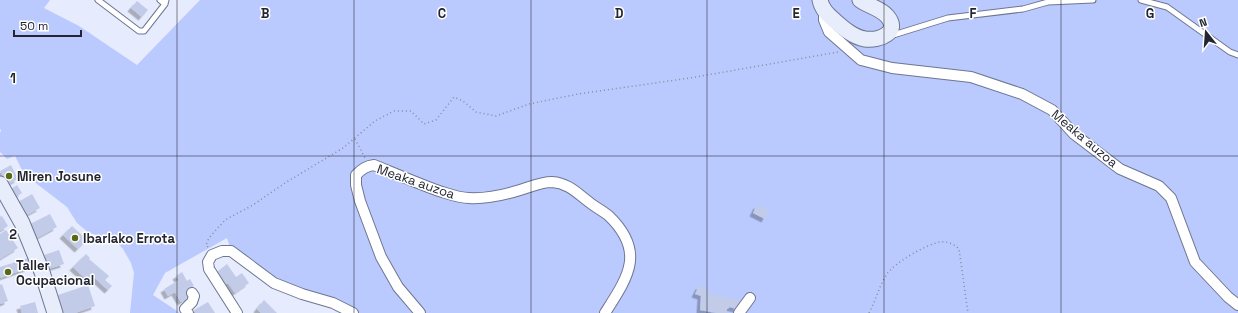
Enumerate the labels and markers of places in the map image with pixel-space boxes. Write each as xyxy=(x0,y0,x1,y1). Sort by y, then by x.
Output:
place label: Miren Josune xyxy=(17,168,101,185)
marker: Miren Josune xyxy=(4,171,14,181)
place label: Ibarlako Errota xyxy=(83,230,176,247)
marker: Ibarlako Errota xyxy=(70,233,80,243)
place label: Taller Ocupacional xyxy=(16,257,94,289)
marker: Taller Ocupacional xyxy=(3,267,13,277)

